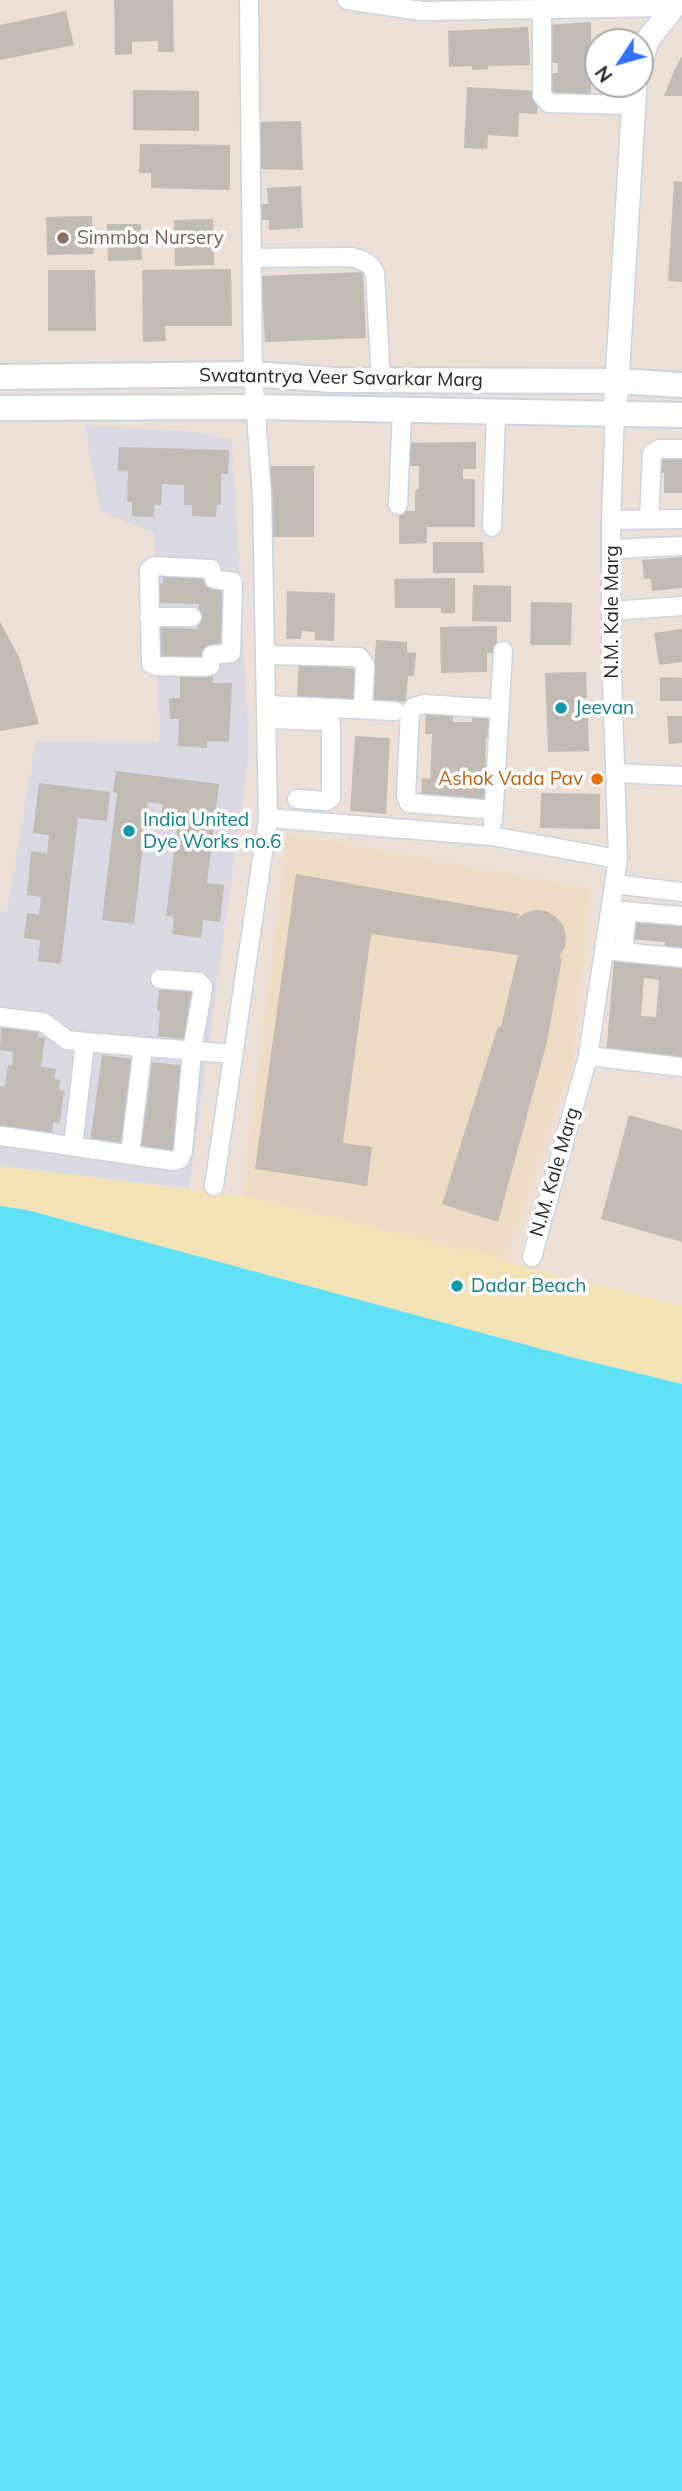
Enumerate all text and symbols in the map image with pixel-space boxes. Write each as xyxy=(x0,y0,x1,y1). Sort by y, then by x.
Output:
north arrow xyxy=(584,28,654,98)
text: N xyxy=(590,61,618,87)
place label: Simmba Nursery xyxy=(77,227,224,249)
marker: Simmba Nursery xyxy=(55,230,71,246)
street label: Swatantrya Veer Savarkar Marg xyxy=(199,364,483,392)
street label: N.M. Kale Marg xyxy=(601,545,623,679)
place label: Jeevan xyxy=(575,697,634,719)
marker: Jeevan xyxy=(553,700,569,716)
place label: Ashok Vada Pav xyxy=(438,768,583,790)
marker: Ashok Vada Pav xyxy=(589,771,605,787)
place label: India United Dye Works no.6 xyxy=(143,809,281,853)
marker: India United Dye Works no.6 xyxy=(121,823,137,839)
street label: N.M. Kale Marg xyxy=(526,1105,584,1239)
place label: Dadar Beach xyxy=(471,1275,586,1297)
marker: Dadar Beach xyxy=(449,1278,465,1294)

